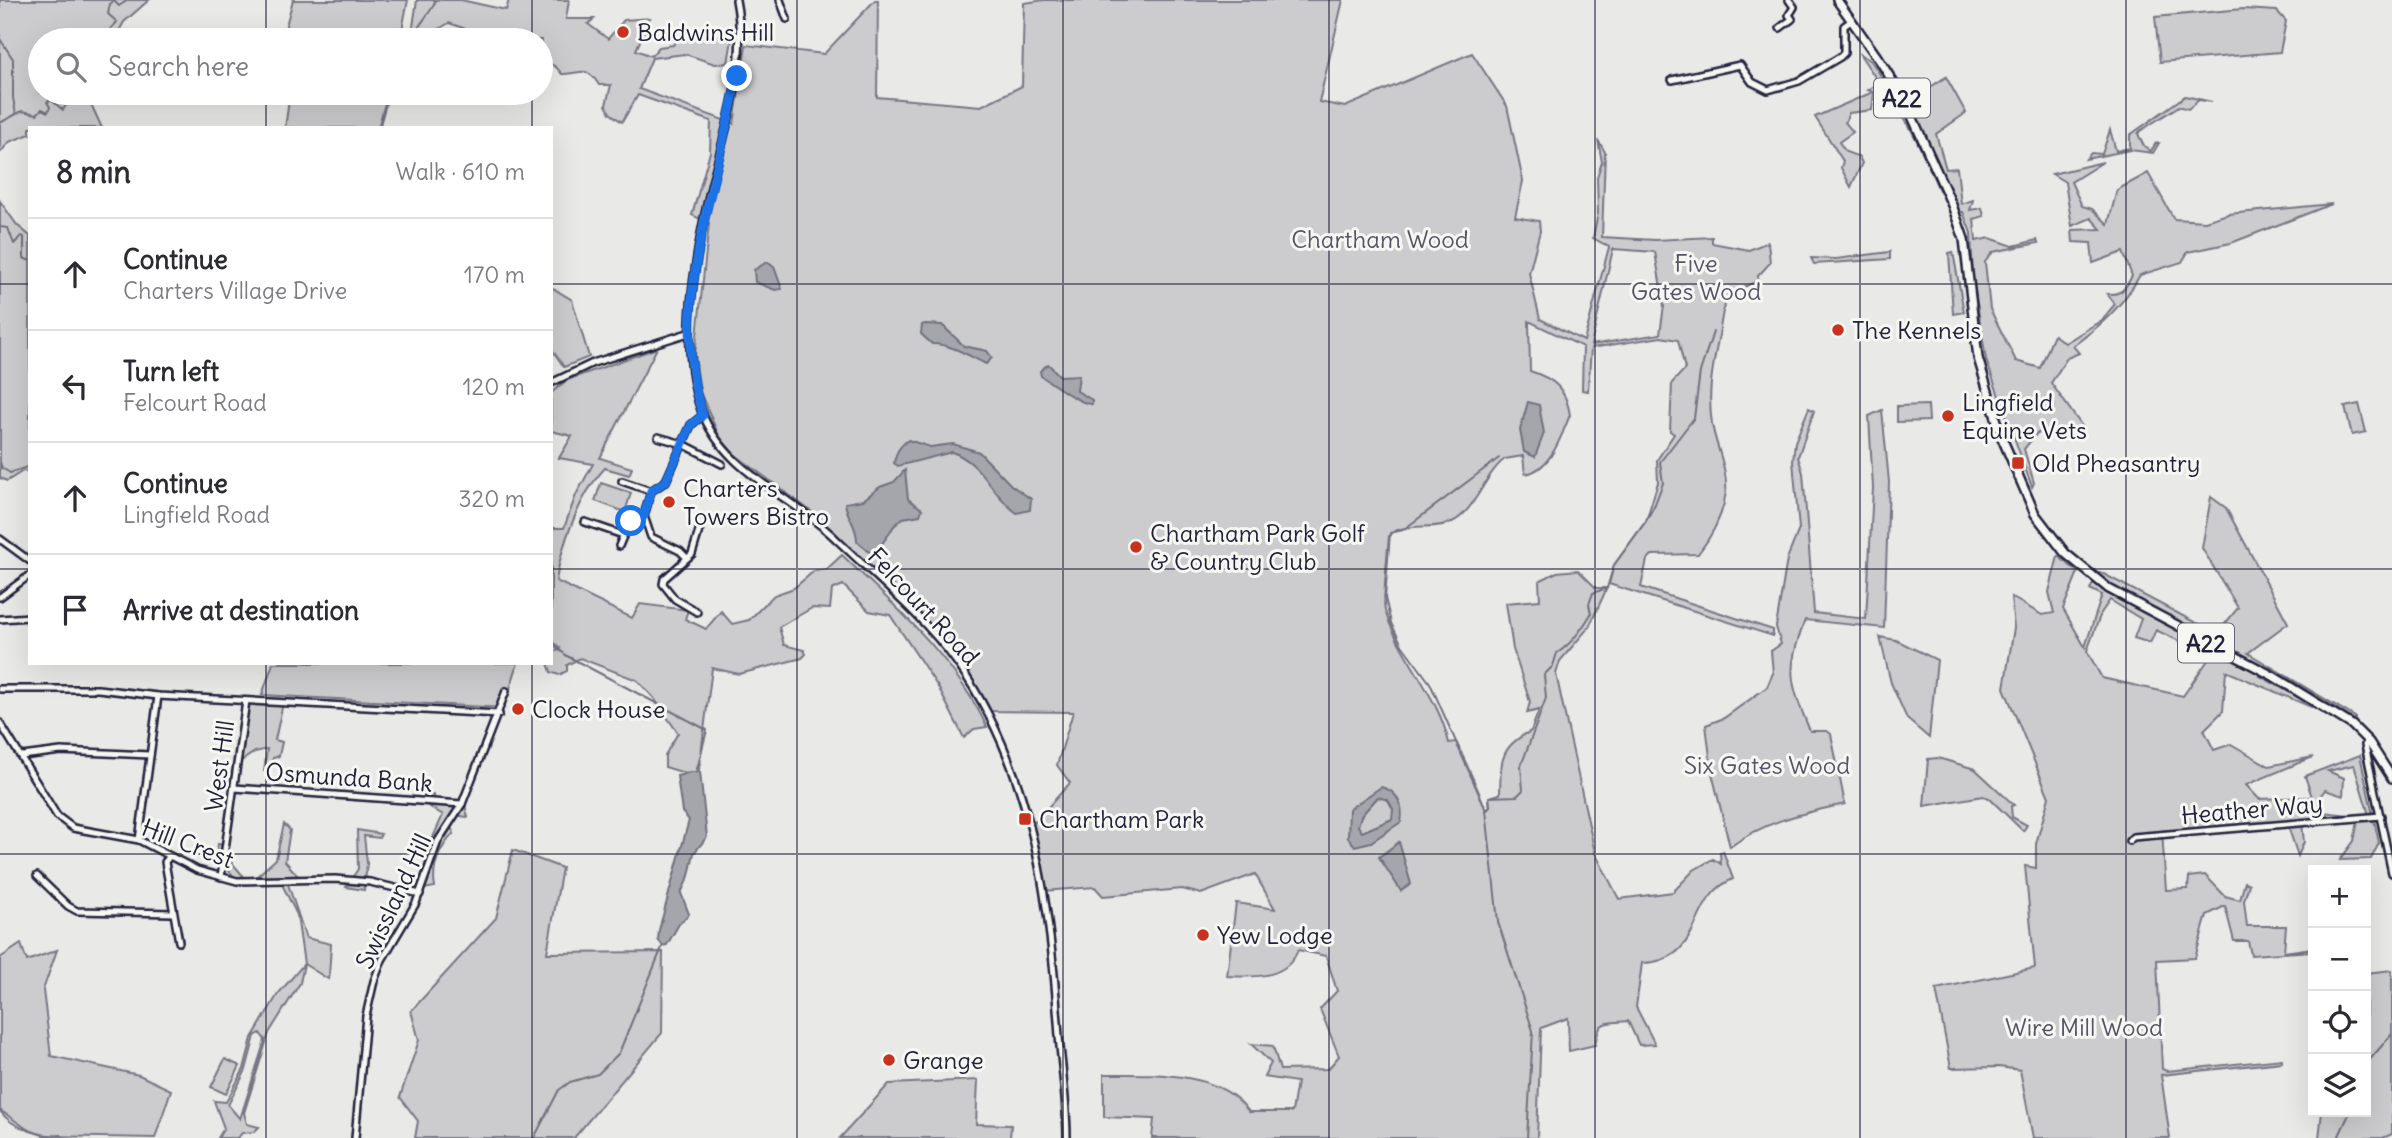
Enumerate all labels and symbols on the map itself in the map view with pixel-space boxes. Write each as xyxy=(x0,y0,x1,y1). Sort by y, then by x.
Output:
place label: Baldwins Hill xyxy=(637,17,774,47)
marker: Baldwins Hill xyxy=(615,24,631,40)
route end xyxy=(721,60,752,91)
road number: A22 xyxy=(1874,78,1930,118)
park label: Chartham Wood xyxy=(1291,224,1469,254)
park label: Five Gates Wood xyxy=(1631,248,1761,306)
place label: The Kennels xyxy=(1852,315,1981,345)
marker: The Kennels xyxy=(1830,322,1846,338)
place label: Lingfield Equine Vets xyxy=(1962,387,2087,445)
marker: Lingfield Equine Vets xyxy=(1940,408,1956,424)
place label: Old Pheasantry xyxy=(2032,448,2201,478)
marker: Old Pheasantry xyxy=(2010,455,2026,471)
place label: Charters Towers Bistro xyxy=(683,473,829,531)
marker: Charters Towers Bistro xyxy=(661,494,677,510)
route start xyxy=(615,505,646,536)
place label: Chartham Park Golf & Country Club xyxy=(1150,518,1366,576)
marker: Chartham Park Golf & Country Club xyxy=(1128,539,1144,555)
street label: Felcourt Road xyxy=(862,541,986,671)
road number: A22 xyxy=(2178,624,2234,663)
place label: Clock House xyxy=(532,694,665,724)
marker: Clock House xyxy=(510,701,526,717)
street label: West Hill xyxy=(198,718,240,814)
park label: Six Gates Wood xyxy=(1684,750,1850,780)
street label: Osmunda Bank xyxy=(264,756,434,798)
street label: Heather Way xyxy=(2180,788,2324,830)
place label: Chartham Park xyxy=(1039,804,1204,834)
marker: Chartham Park xyxy=(1017,811,1033,827)
street label: Hill Crest xyxy=(138,812,238,874)
street label: Swissland Hill xyxy=(349,829,437,973)
place label: Yew Lodge xyxy=(1217,920,1333,950)
marker: Yew Lodge xyxy=(1195,927,1211,943)
park label: Wire Mill Wood xyxy=(2005,1012,2163,1042)
place label: Grange xyxy=(903,1045,984,1075)
marker: Grange xyxy=(881,1052,897,1068)

